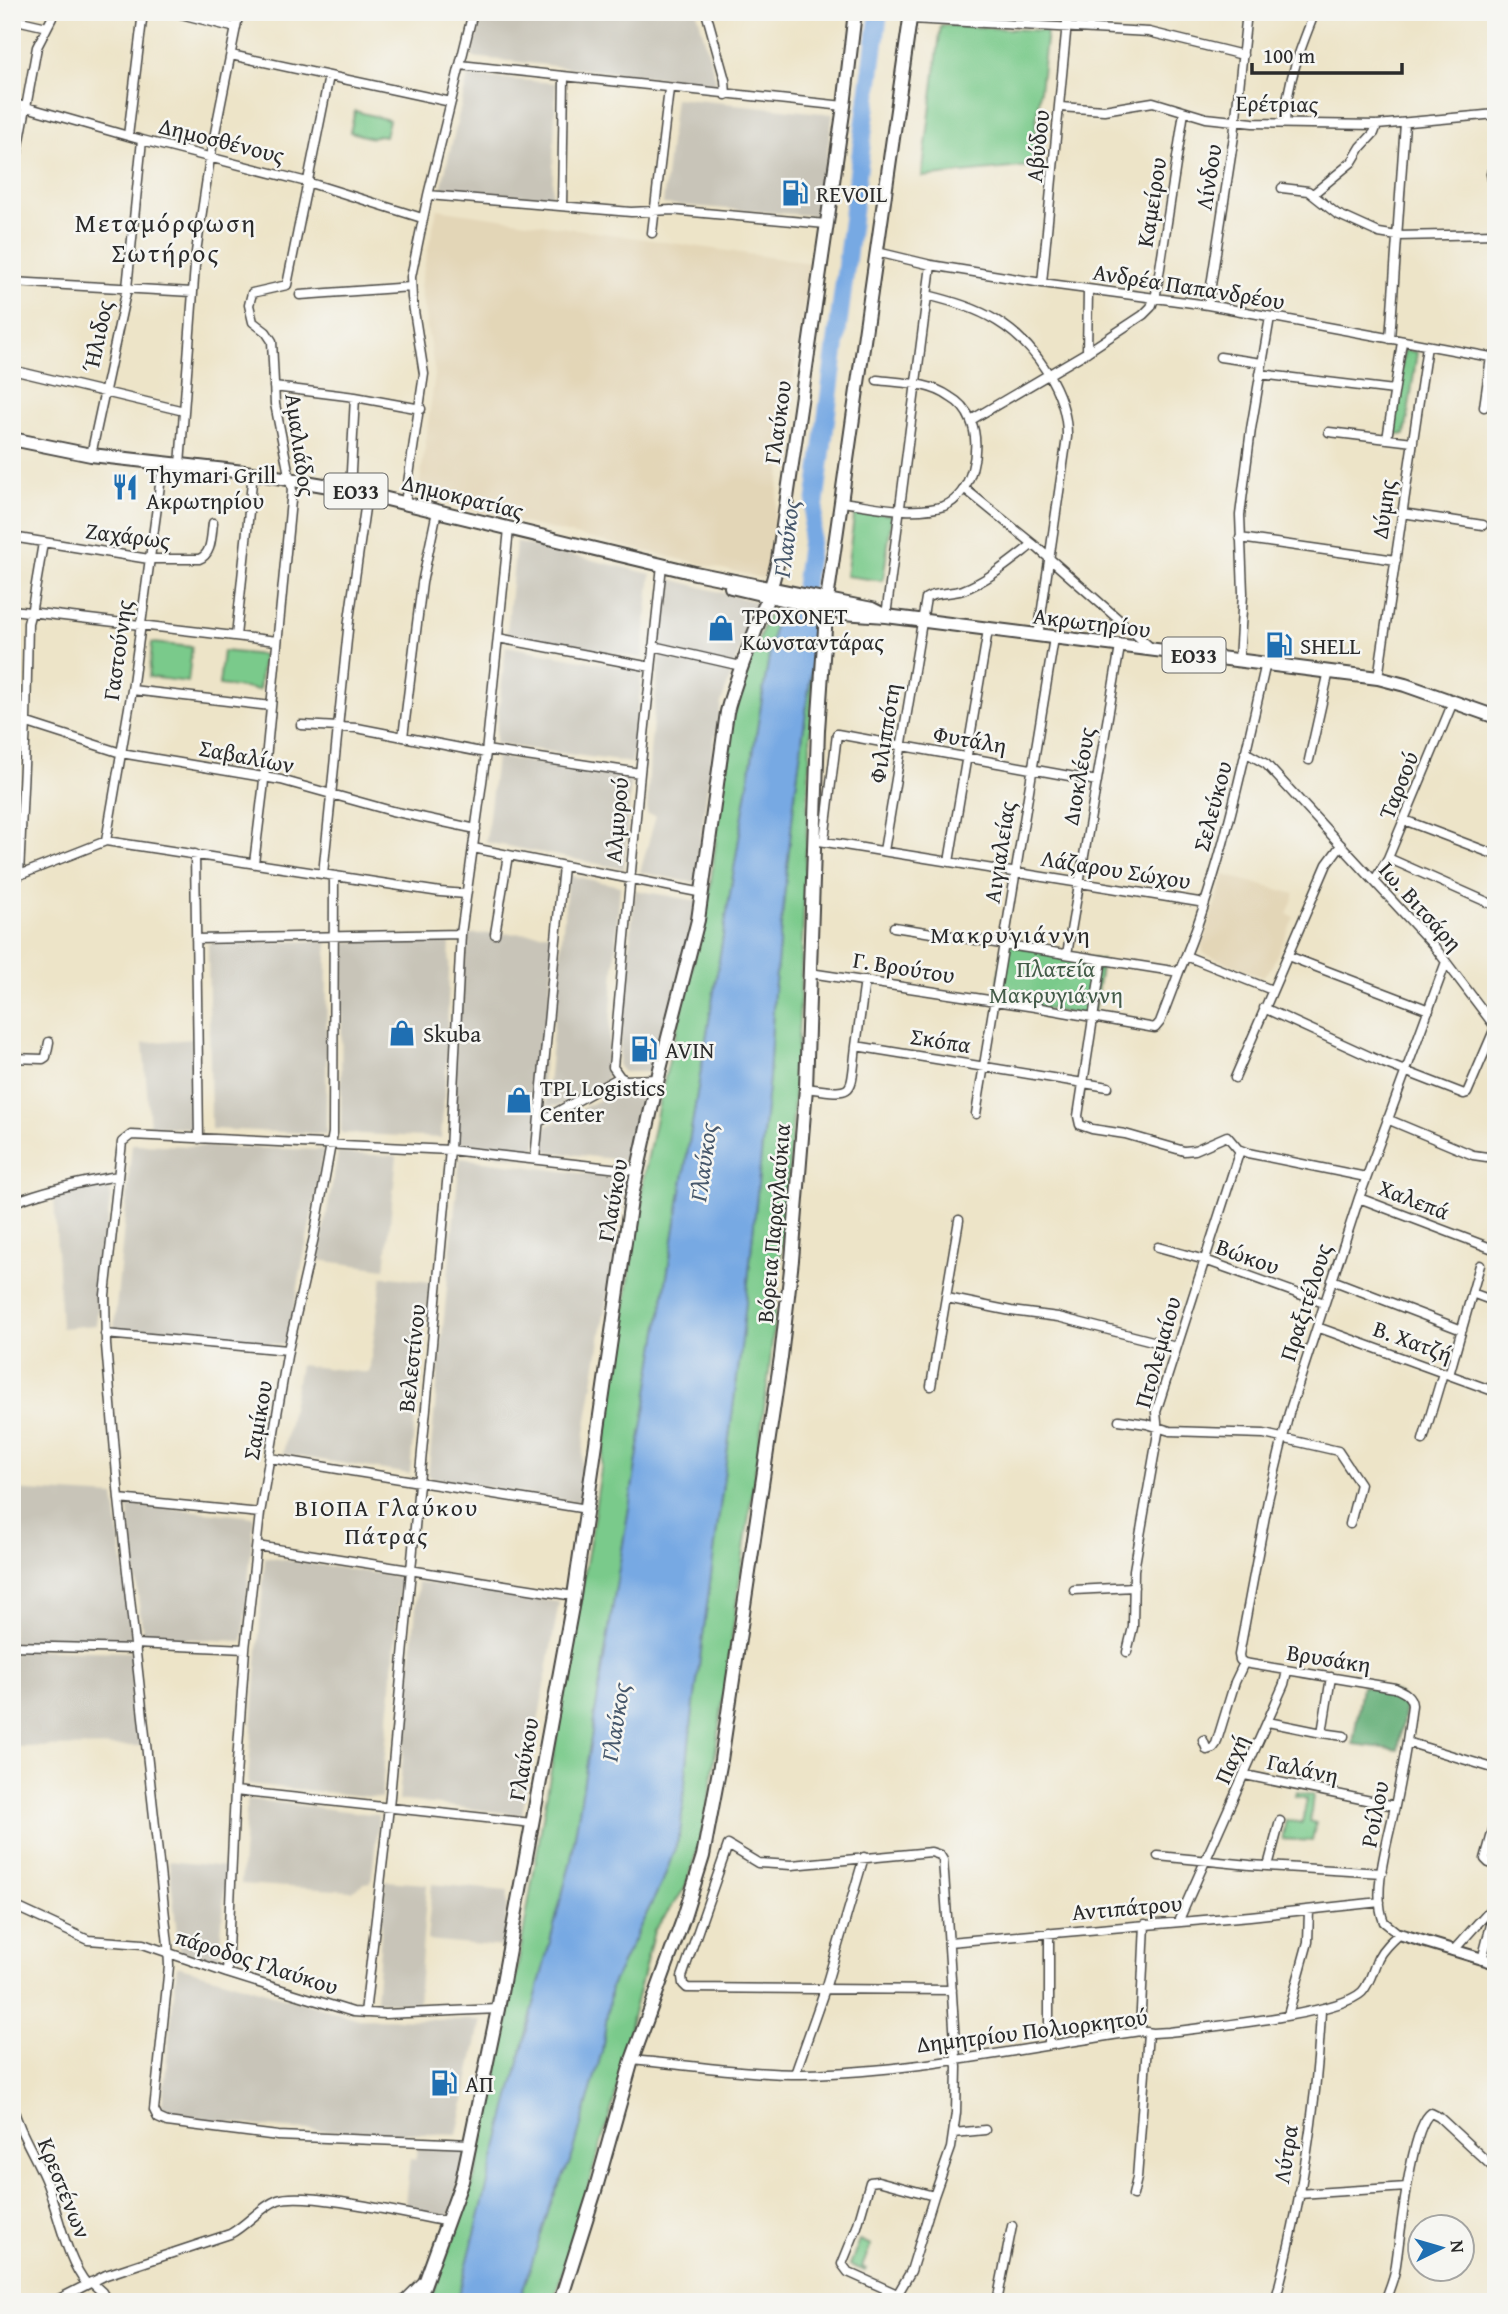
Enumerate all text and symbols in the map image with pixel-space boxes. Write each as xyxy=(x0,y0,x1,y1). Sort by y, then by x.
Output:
scale bar xyxy=(1252,32,1403,76)
text: 100 m xyxy=(1263,40,1315,71)
street label: Ερέτριας xyxy=(1235,86,1319,120)
street label: Αβύδου xyxy=(1017,108,1057,184)
street label: Δημοσθένους xyxy=(156,109,288,172)
street label: Λίνδου xyxy=(1186,141,1230,213)
street label: Καμείρου xyxy=(1128,155,1174,249)
place label: REVOIL xyxy=(816,177,887,210)
fuel station icon: REVOIL xyxy=(780,178,810,208)
district label: Μεταμόρφωση Σωτήρος xyxy=(75,203,257,272)
street label: Ανδρέα Παπανδρέου xyxy=(1091,255,1287,317)
street label: Ήλιδος xyxy=(73,297,121,375)
street label: Γλαύκου xyxy=(755,378,799,466)
street label: Αμαλιάδος xyxy=(277,391,325,499)
place label: Thymari Grill Ακρωτηρίου xyxy=(146,458,276,517)
street label: Δημοκρατίας xyxy=(399,465,528,527)
restaurant icon: Thymari Grill Ακρωτηρίου xyxy=(110,472,140,502)
road number: ΕΟ33 xyxy=(324,474,388,508)
street label: Δύμης xyxy=(1363,477,1404,541)
water label: Γλαύκος xyxy=(764,496,808,580)
street label: Ζαχάρως xyxy=(84,513,173,557)
street label: Γαστούνης xyxy=(94,597,140,702)
street label: Ακρωτηρίου xyxy=(1031,598,1153,646)
place label: ΤΡΟΧΟΝΕΤ Κωνσταντάρας xyxy=(742,599,884,658)
shop icon: ΤΡΟΧΟΝΕΤ Κωνσταντάρας xyxy=(706,613,736,643)
place label: SHELL xyxy=(1300,629,1361,662)
fuel station icon: SHELL xyxy=(1264,630,1294,660)
road number: ΕΟ33 xyxy=(1162,638,1226,672)
street label: Φιλιππότη xyxy=(860,681,908,785)
street label: Φυτάλη xyxy=(931,716,1009,762)
street label: Διοκλέους xyxy=(1053,724,1103,828)
street label: Σαβαλίων xyxy=(197,731,298,781)
street label: Ταρσού xyxy=(1369,746,1427,824)
street label: Σελεύκου xyxy=(1184,757,1240,855)
street label: Αλμυρού xyxy=(596,776,636,864)
street label: Αιγιαλείας xyxy=(975,798,1023,905)
street label: Λάζαρου Σώχου xyxy=(1039,841,1193,897)
street label: Ιω. Βιτσάρη xyxy=(1372,854,1470,958)
district label: Μακρυγιάννη xyxy=(930,917,1092,952)
street label: Γ. Βρούτου xyxy=(851,943,957,991)
park label: Πλατεία Μακρυγιάννη xyxy=(989,952,1123,1011)
place label: Skuba xyxy=(423,1017,481,1050)
shop icon: Skuba xyxy=(387,1018,417,1048)
street label: Σκόπα xyxy=(908,1019,974,1061)
place label: AVIN xyxy=(665,1033,714,1066)
fuel station icon: AVIN xyxy=(629,1034,659,1064)
place label: TPL Logistics Center xyxy=(540,1071,665,1130)
shop icon: TPL Logistics Center xyxy=(504,1085,534,1115)
water label: Γλαύκος xyxy=(680,1120,726,1205)
street label: Βόρεια Παραγλαύκια xyxy=(748,1122,798,1324)
street label: Γλαύκου xyxy=(588,1156,636,1244)
street label: Χαλεπά xyxy=(1374,1170,1454,1228)
street label: Βώκου xyxy=(1212,1229,1284,1283)
street label: Πραξιτέλους xyxy=(1271,1239,1340,1365)
street label: Πτολεμαίου xyxy=(1125,1292,1189,1412)
street label: Βελεστίνου xyxy=(389,1302,433,1414)
street label: Β. Χατζή xyxy=(1369,1312,1457,1370)
street label: Σαμίκου xyxy=(234,1378,280,1462)
district label: ΒΙΟΠΑ Γλαύκου Πάτρας xyxy=(295,1490,479,1553)
street label: Βρυσάκη xyxy=(1285,1635,1373,1681)
water label: Γλαύκος xyxy=(591,1680,639,1765)
street label: Γλαύκου xyxy=(499,1715,547,1803)
street label: Παχή xyxy=(1206,1729,1256,1789)
street label: Γαλάνη xyxy=(1264,1744,1342,1792)
street label: Ροίλου xyxy=(1351,1778,1397,1850)
street label: Αντιπάτρου xyxy=(1070,1886,1184,1928)
street label: πάροδος Γλαύκου xyxy=(171,1919,343,2003)
street label: Δημητρίου Πολιορκητού xyxy=(915,1999,1149,2061)
place label: ΑΠ xyxy=(465,2067,494,2100)
fuel station icon: ΑΠ xyxy=(429,2068,459,2098)
street label: Λύτρα xyxy=(1264,2122,1306,2186)
street label: Κρεστένων xyxy=(30,2133,100,2243)
north arrow xyxy=(1406,2212,1476,2282)
text: N xyxy=(1443,2239,1472,2254)

